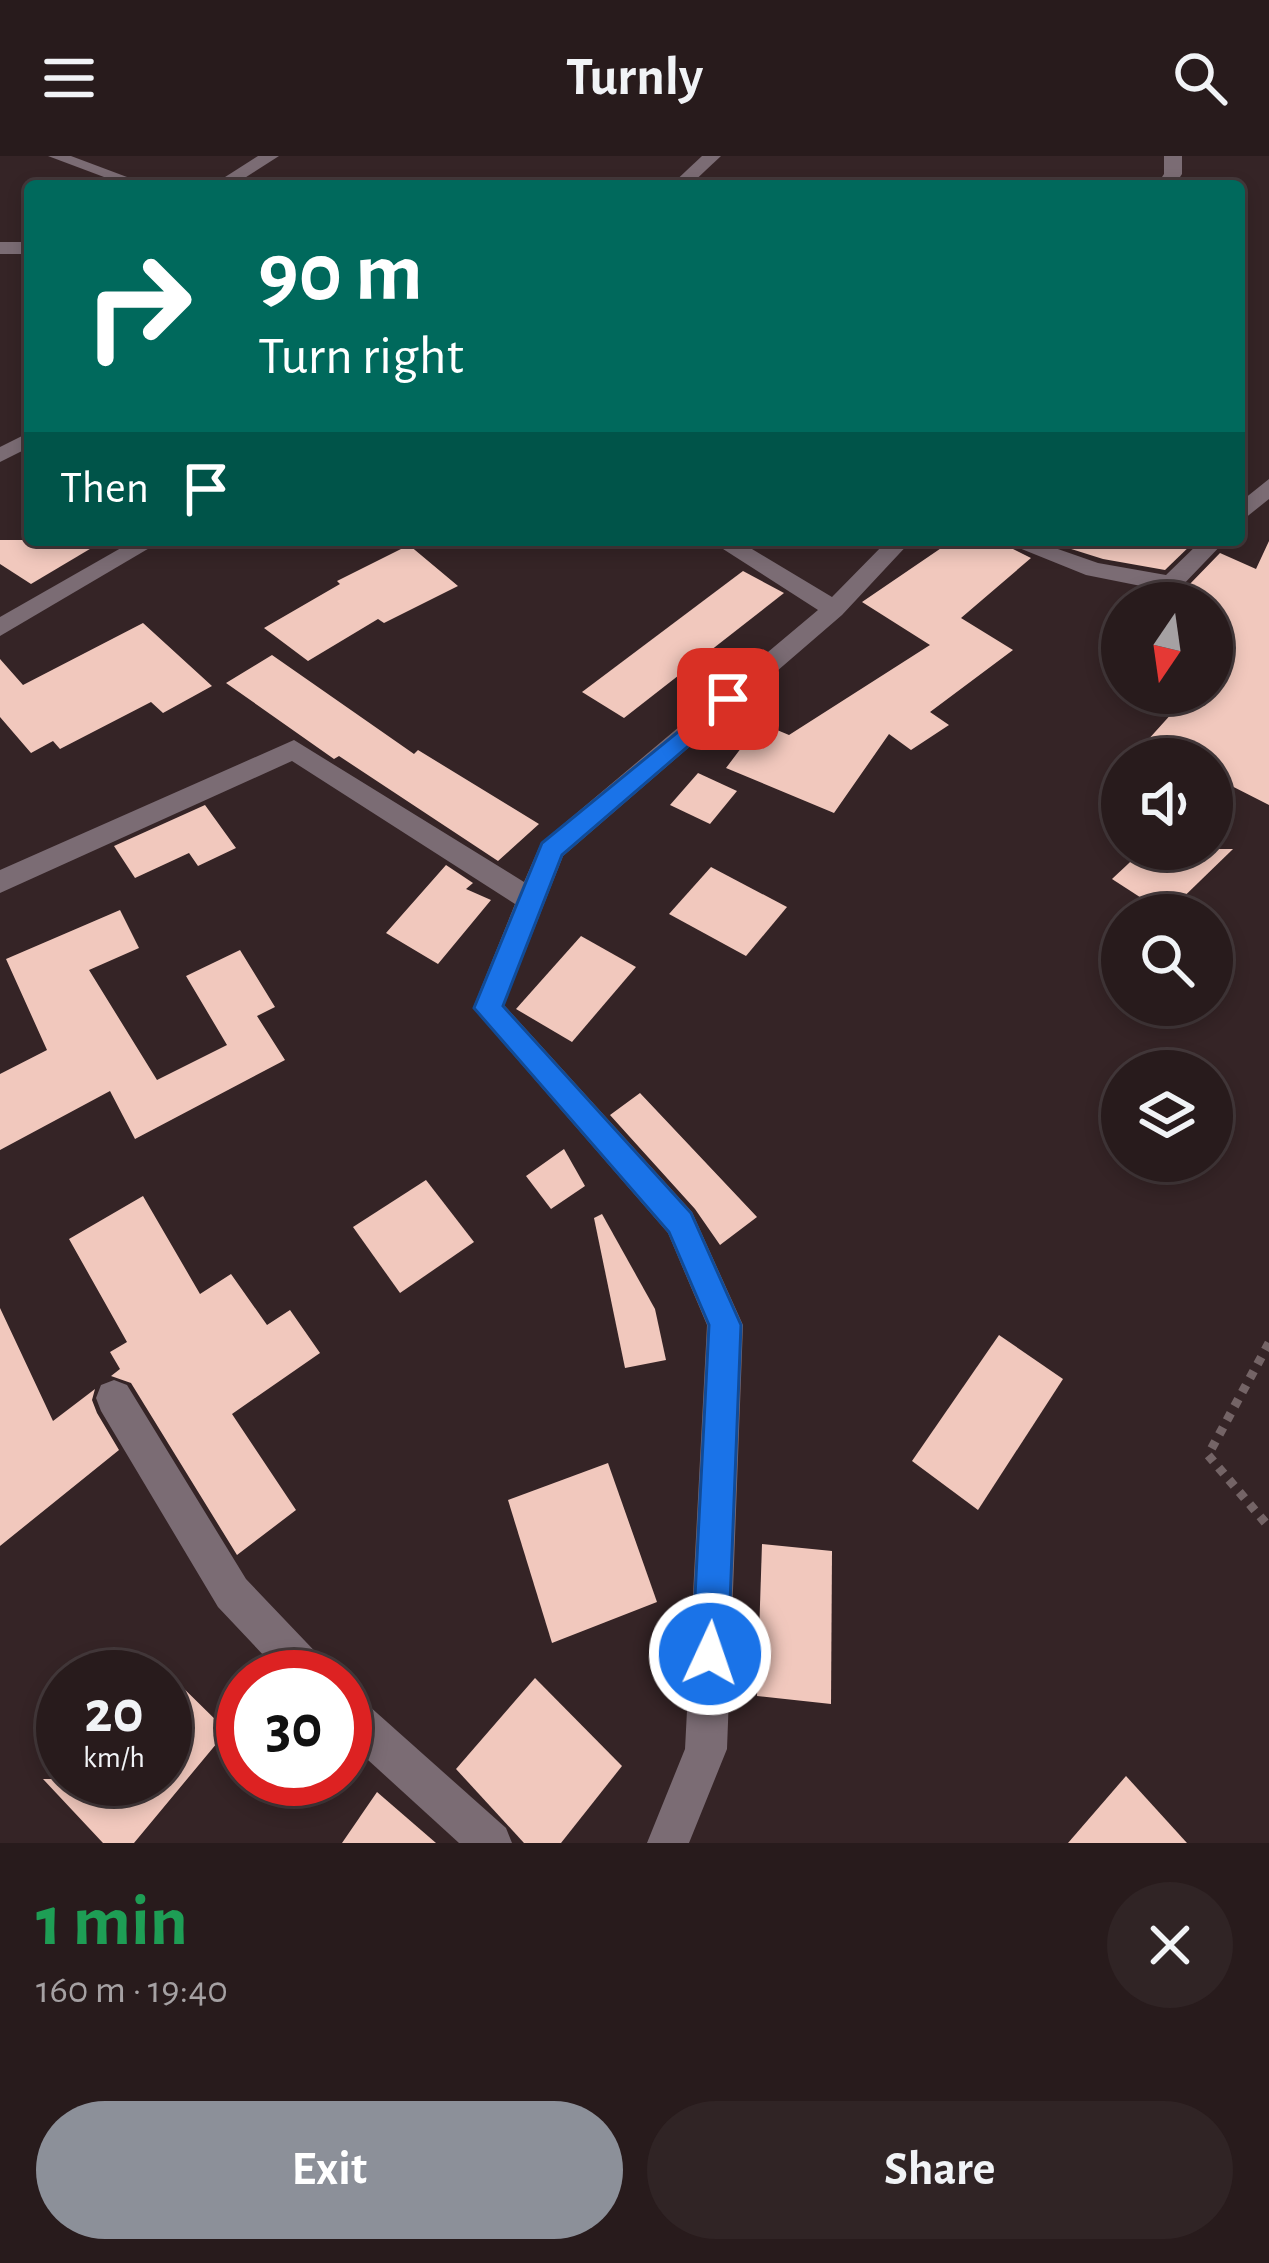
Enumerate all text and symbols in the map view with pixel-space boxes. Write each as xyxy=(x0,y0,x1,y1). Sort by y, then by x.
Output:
icon: menu xyxy=(36,45,102,111)
icon: search xyxy=(1167,45,1233,111)
text: Turnly xyxy=(566,51,703,105)
icon: right xyxy=(60,228,216,384)
text: 90 m xyxy=(258,232,423,316)
text: Turn right xyxy=(258,330,464,384)
icon: arrive xyxy=(173,456,239,522)
text: Then xyxy=(60,466,149,511)
north arrow xyxy=(1101,582,1233,714)
map controls xyxy=(1101,582,1233,1182)
pin xyxy=(677,648,779,750)
icon: arrive xyxy=(695,666,761,732)
button: sound xyxy=(1101,738,1233,870)
button: search xyxy=(1101,894,1233,1026)
button: layers xyxy=(1101,1050,1233,1182)
position arrow xyxy=(647,1591,773,1717)
speed limit sign: 30 xyxy=(216,1650,372,1806)
text: 20 xyxy=(84,1683,144,1743)
text: km/h xyxy=(83,1743,145,1773)
button: close xyxy=(1107,1882,1233,2008)
text: 1 min xyxy=(36,1886,188,1958)
text: 160 m · 19:40 xyxy=(36,1971,228,2010)
button: Exit xyxy=(36,2101,623,2239)
button: Share xyxy=(647,2101,1233,2239)

